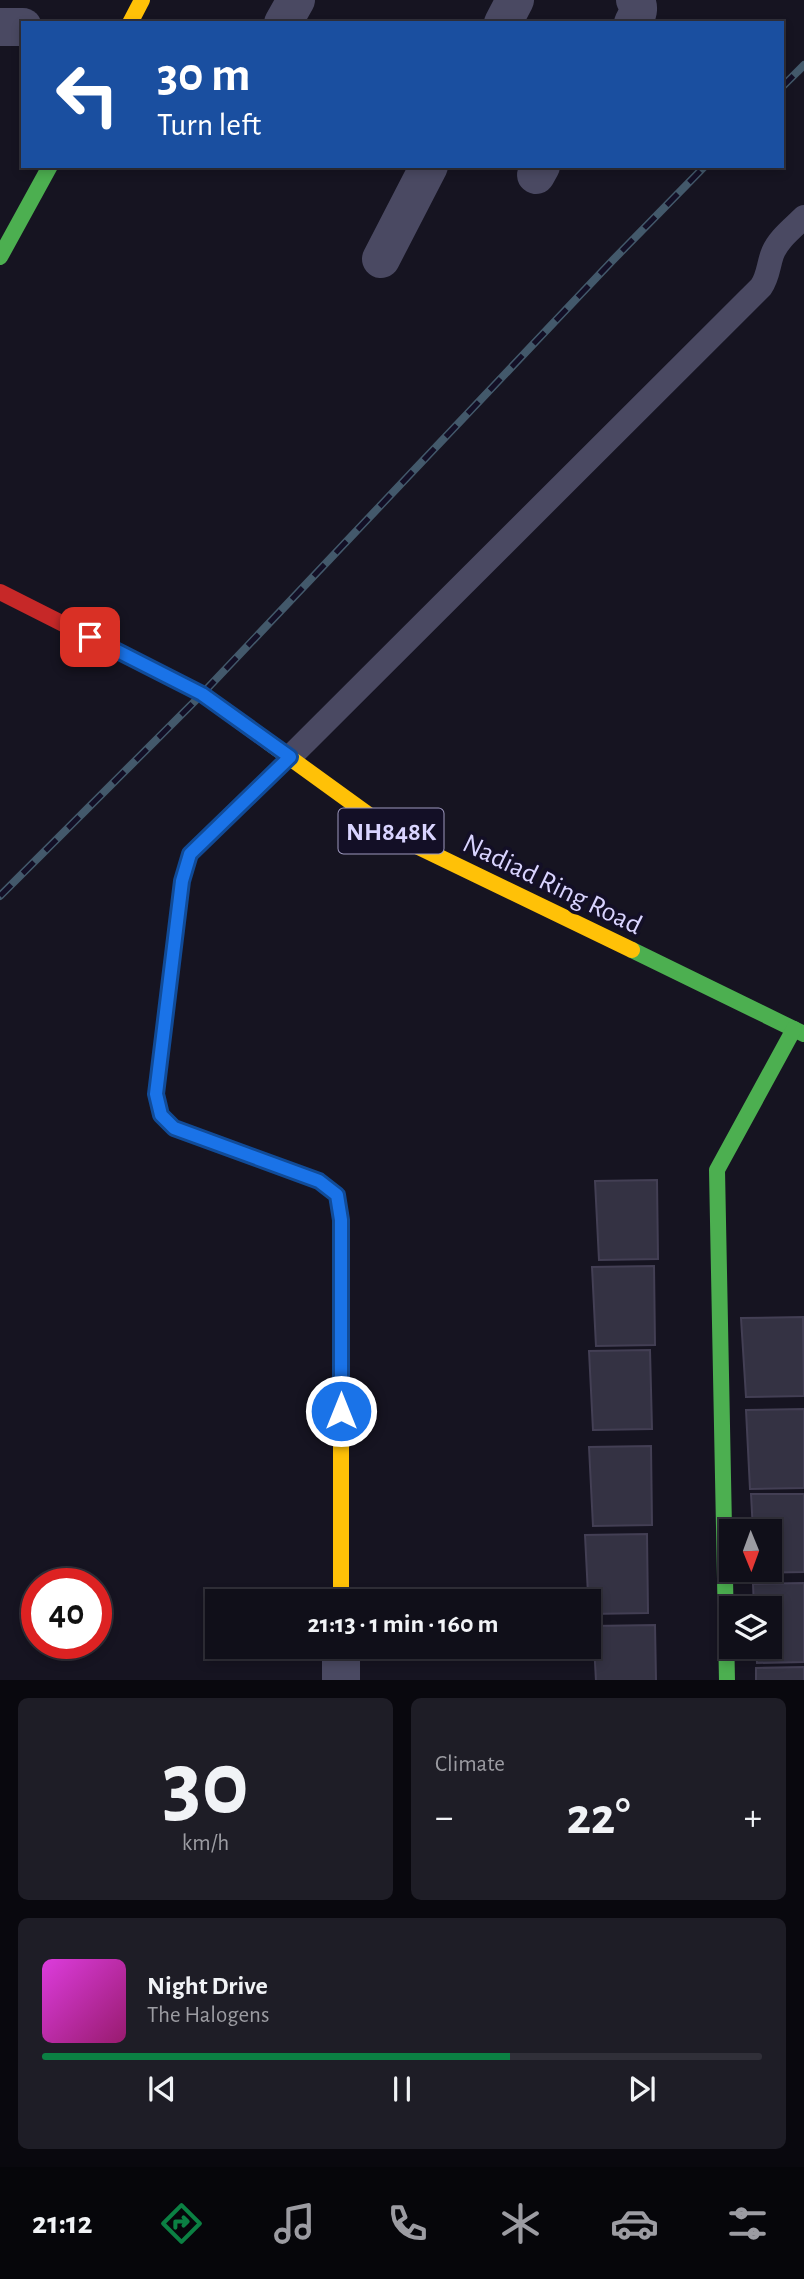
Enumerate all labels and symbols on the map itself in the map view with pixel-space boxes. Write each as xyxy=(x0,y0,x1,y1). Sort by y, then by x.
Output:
pin xyxy=(60,607,120,667)
road number: NH848K xyxy=(338,808,444,853)
street label: Nadiad Ring Road xyxy=(458,829,646,940)
position arrow xyxy=(304,1374,378,1448)
north arrow xyxy=(719,1519,782,1582)
speed limit sign: 40 xyxy=(21,1568,112,1659)

